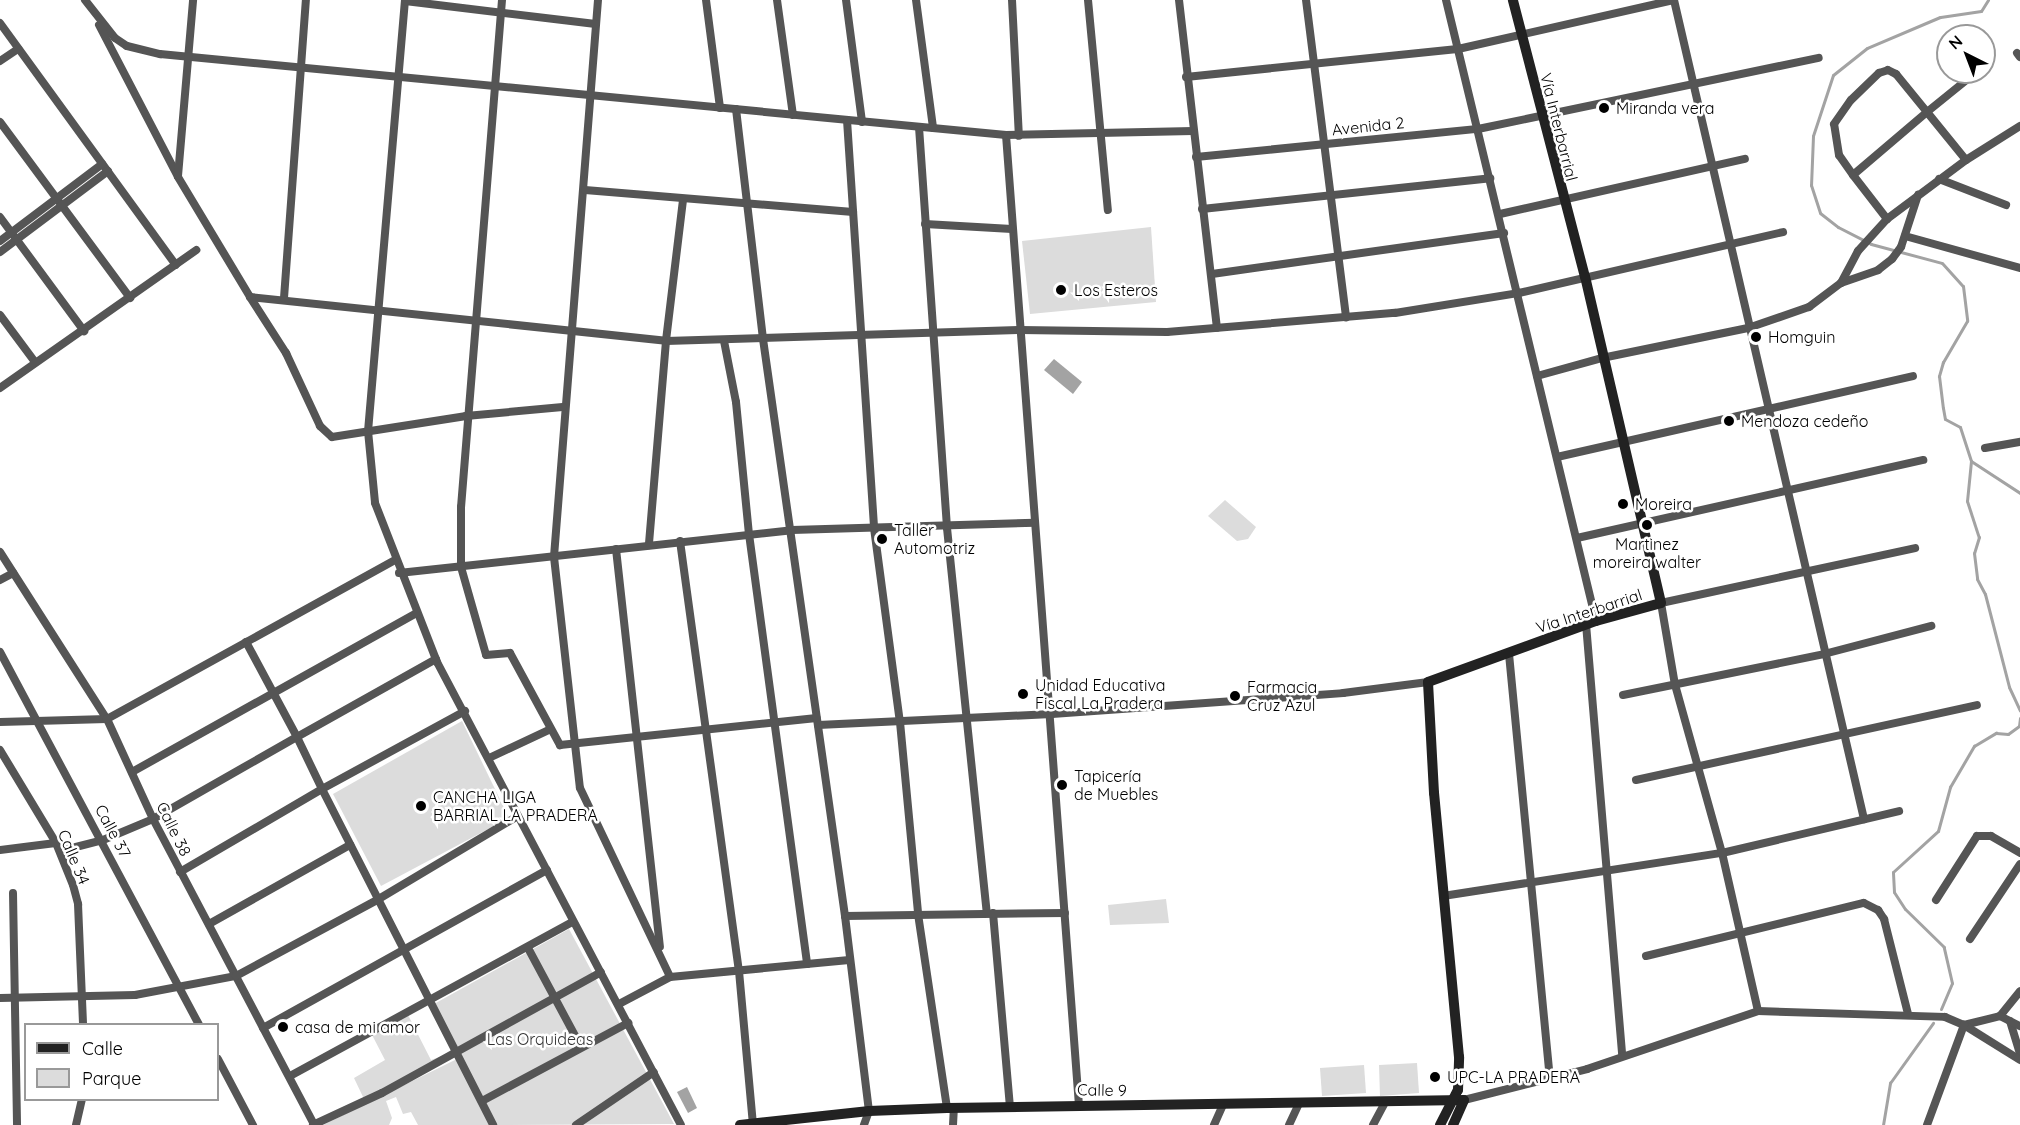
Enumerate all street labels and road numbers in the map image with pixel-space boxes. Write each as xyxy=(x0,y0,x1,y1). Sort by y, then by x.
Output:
street label: Vía Interbarrial xyxy=(1536,71,1582,183)
street label: Avenida 2 xyxy=(1331,113,1405,139)
street label: Vía Interbarrial xyxy=(1534,585,1644,637)
street label: Calle 38 xyxy=(153,799,195,859)
street label: Calle 37 xyxy=(91,801,135,861)
street label: Calle 34 xyxy=(54,827,94,887)
street label: Calle 9 xyxy=(1077,1080,1127,1100)

